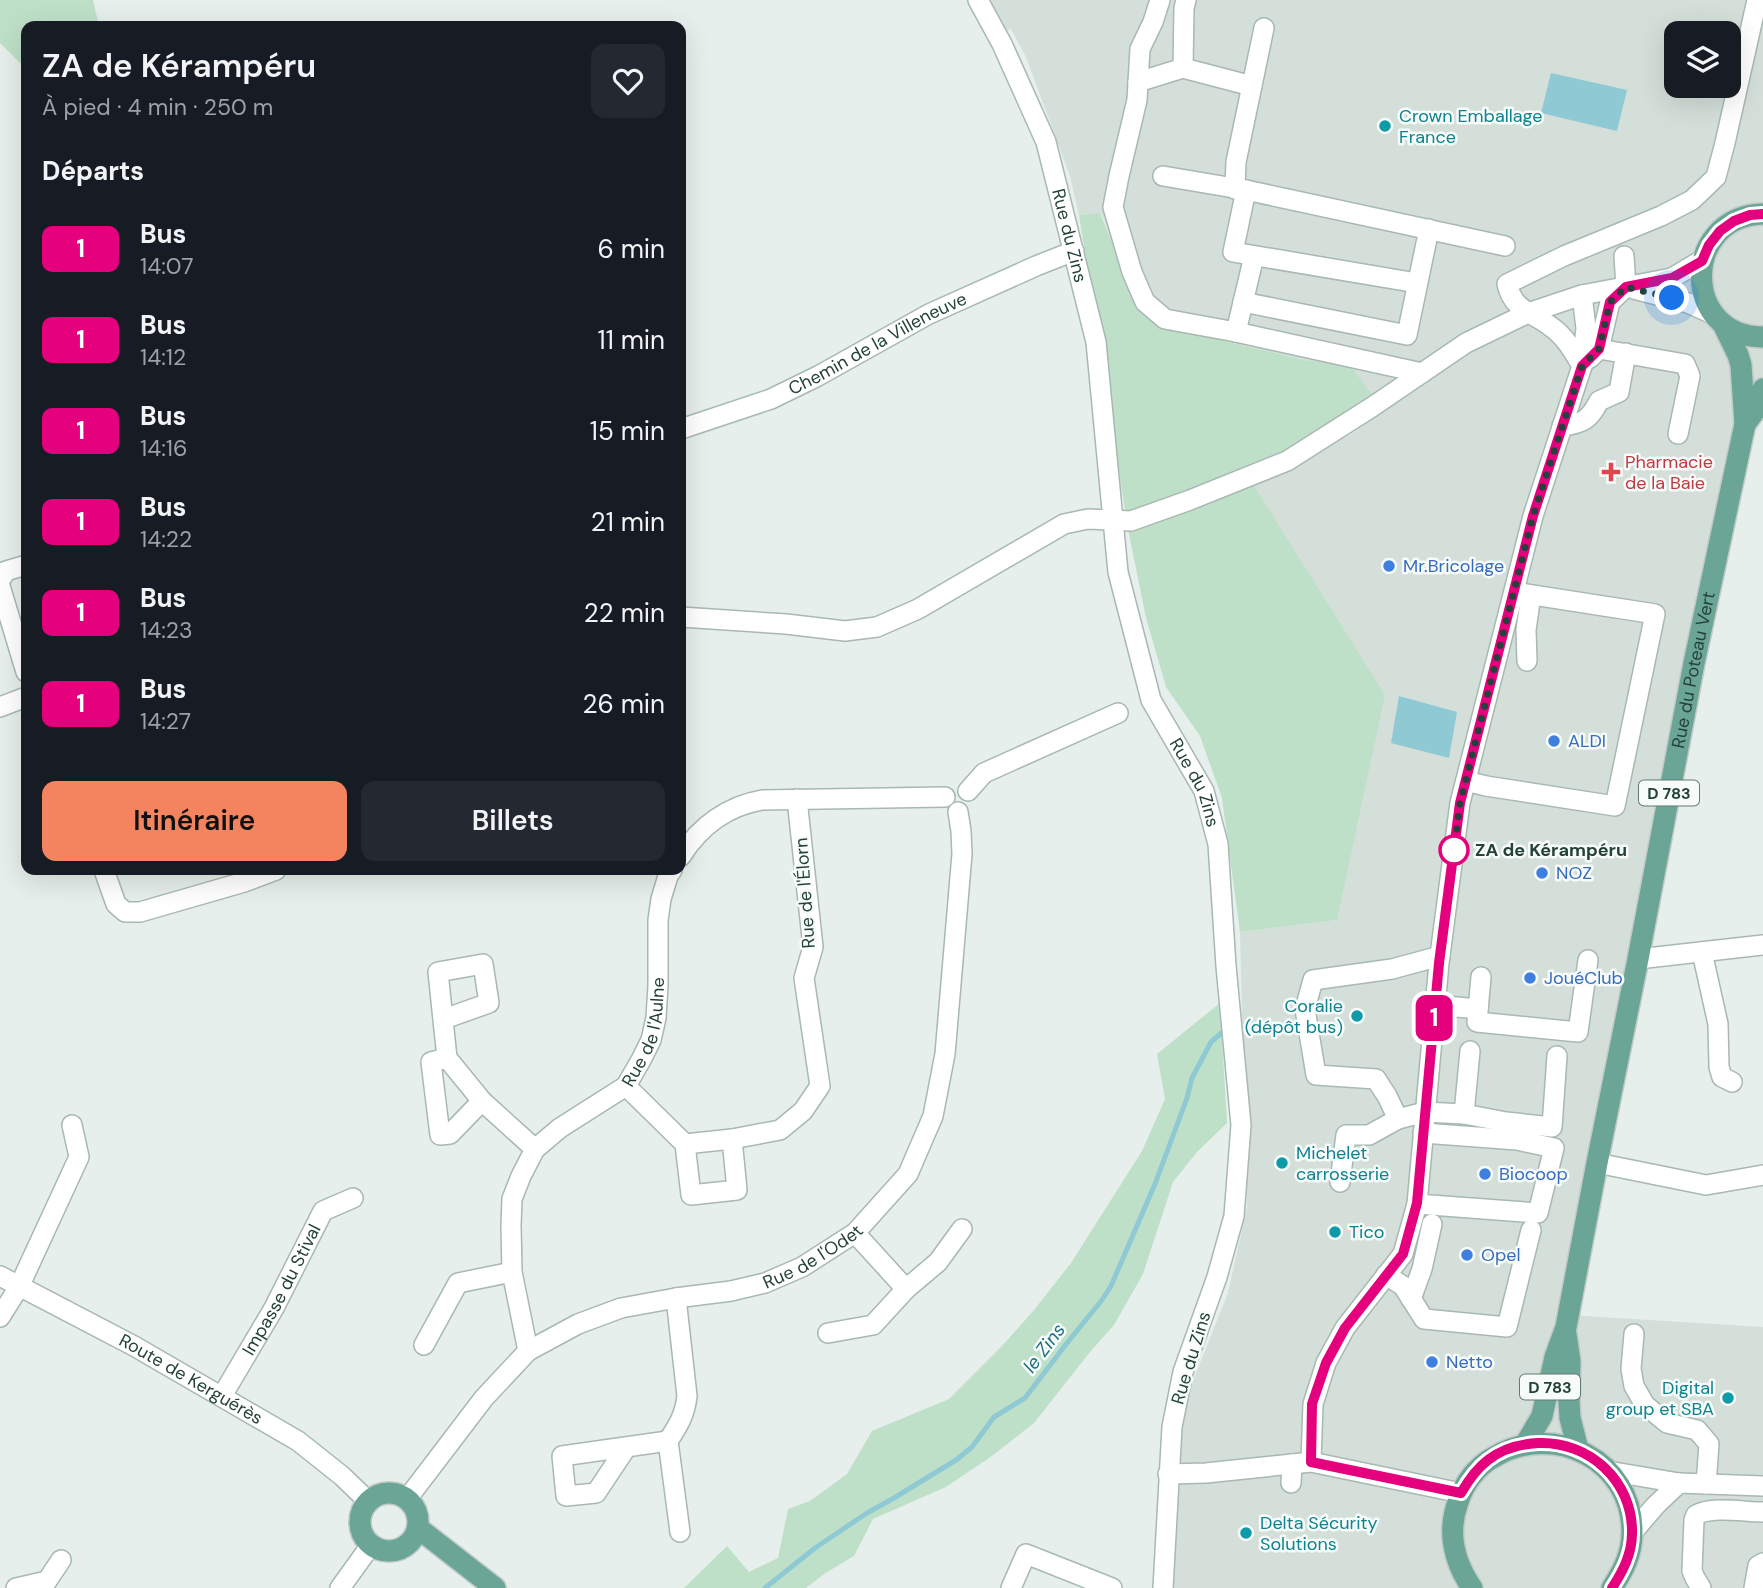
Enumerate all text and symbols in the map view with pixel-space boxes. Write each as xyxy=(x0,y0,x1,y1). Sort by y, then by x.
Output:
map controls xyxy=(1664,21,1741,98)
button: layers xyxy=(1664,21,1741,98)
text: ZA de Kérampéru xyxy=(42,44,316,87)
button: heart xyxy=(591,44,665,118)
text: À pied · 4 min · 250 m xyxy=(42,92,273,122)
place label: Crown Emballage France xyxy=(1399,104,1542,149)
marker: Crown Emballage France xyxy=(1377,118,1393,134)
text: Départs xyxy=(42,154,144,188)
street label: Rue du Zins xyxy=(1046,186,1093,285)
text: Bus xyxy=(140,217,186,251)
text: 6 min xyxy=(597,232,665,266)
text: 1 xyxy=(76,233,85,264)
text: 14:07 xyxy=(140,251,193,281)
your location xyxy=(1654,280,1689,315)
street label: Chemin de la Villeneuve xyxy=(784,287,970,401)
text: Bus xyxy=(140,308,186,342)
text: 11 min xyxy=(598,323,665,357)
text: 1 xyxy=(76,324,85,355)
text: 14:12 xyxy=(140,342,186,372)
text: Bus xyxy=(140,399,186,433)
text: 15 min xyxy=(590,414,665,448)
text: 1 xyxy=(76,415,85,446)
text: 14:16 xyxy=(140,433,187,463)
place label: Pharmacie de la Baie xyxy=(1625,450,1713,495)
marker: Pharmacie de la Baie xyxy=(1603,464,1619,480)
text: Bus xyxy=(140,490,186,524)
text: 21 min xyxy=(591,505,665,539)
text: 1 xyxy=(76,506,85,537)
text: 14:22 xyxy=(140,524,192,554)
place label: Mr.Bricolage xyxy=(1403,554,1504,578)
marker: Mr.Bricolage xyxy=(1381,558,1397,574)
text: Bus xyxy=(140,581,186,615)
street label: Rue du Poteau Vert xyxy=(1666,589,1721,750)
text: 22 min xyxy=(584,596,665,630)
text: 1 xyxy=(76,597,85,628)
text: 14:23 xyxy=(140,615,193,645)
text: Bus xyxy=(140,672,186,706)
text: 26 min xyxy=(582,687,665,721)
text: 1 xyxy=(76,688,85,719)
text: 14:27 xyxy=(140,706,191,736)
place label: ALDI xyxy=(1568,729,1606,753)
marker: ALDI xyxy=(1546,733,1562,749)
street label: Rue du Zins xyxy=(1164,734,1225,830)
road number: D 783 xyxy=(1639,780,1699,806)
button: Itinéraire xyxy=(42,781,347,861)
button: Billets xyxy=(361,781,665,861)
marker: ZA de Kérampéru xyxy=(1439,835,1469,865)
street label: Rue de l'Élorn xyxy=(789,837,821,949)
place label: ZA de Kérampéru xyxy=(1475,838,1627,862)
place label: NOZ xyxy=(1556,861,1592,885)
marker: NOZ xyxy=(1534,865,1550,881)
place label: JouéClub xyxy=(1544,966,1623,990)
marker: JouéClub xyxy=(1522,970,1538,986)
street label: Rue de l'Aulne xyxy=(616,977,670,1091)
place label: Coralie (dépôt bus) xyxy=(1245,994,1343,1039)
line badge: 1 xyxy=(1411,995,1457,1041)
text: 1 xyxy=(1430,1002,1438,1033)
marker: Coralie (dépôt bus) xyxy=(1349,1008,1365,1024)
place label: Michelet carrosserie xyxy=(1296,1141,1389,1186)
marker: Michelet carrosserie xyxy=(1274,1155,1290,1171)
place label: Biocoop xyxy=(1499,1162,1568,1186)
marker: Biocoop xyxy=(1477,1166,1493,1182)
street label: Impasse du Stival xyxy=(237,1220,326,1360)
street label: Rue de l'Odet xyxy=(759,1220,869,1294)
place label: Tico xyxy=(1349,1220,1384,1244)
marker: Tico xyxy=(1327,1224,1343,1240)
place label: Opel xyxy=(1481,1243,1520,1267)
marker: Opel xyxy=(1459,1247,1475,1263)
street label: Rue du Zins xyxy=(1166,1309,1216,1407)
water label: le Zins xyxy=(1017,1318,1071,1378)
street label: Route de Kerguérès xyxy=(115,1328,267,1430)
place label: Netto xyxy=(1446,1350,1493,1374)
marker: Netto xyxy=(1424,1354,1440,1370)
road number: D 783 xyxy=(1520,1374,1580,1400)
place label: Digital group et SBA xyxy=(1606,1376,1714,1421)
marker: Digital group et SBA xyxy=(1720,1390,1736,1406)
place label: Delta Sécurity Solutions xyxy=(1260,1511,1378,1556)
marker: Delta Sécurity Solutions xyxy=(1238,1525,1254,1541)

